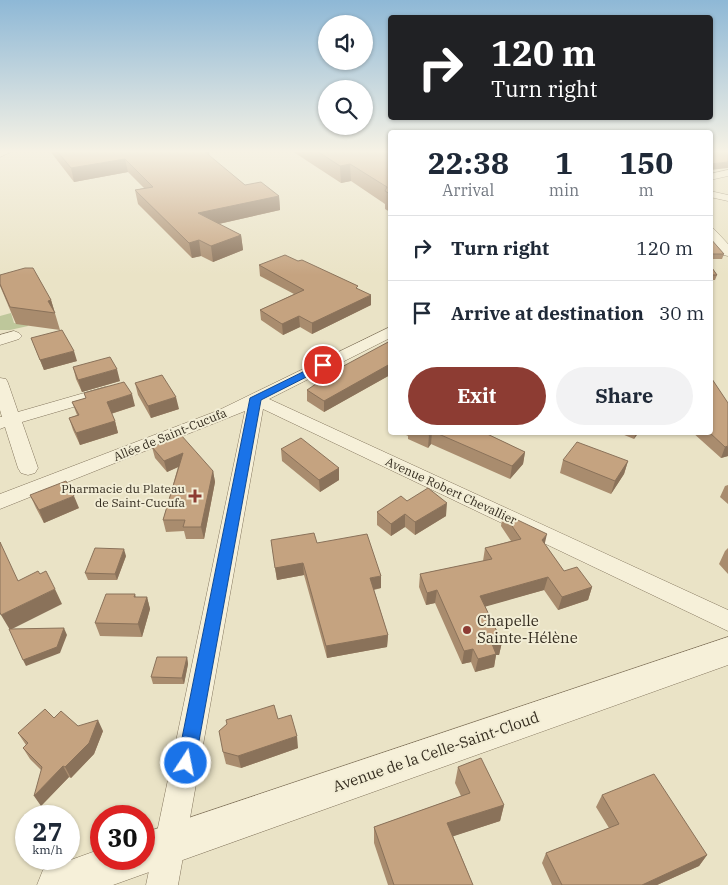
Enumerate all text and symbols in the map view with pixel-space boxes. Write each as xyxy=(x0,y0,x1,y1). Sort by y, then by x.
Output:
map controls xyxy=(318,15,373,135)
button: sound xyxy=(318,15,373,70)
text: 120 m xyxy=(491,30,596,76)
icon: right xyxy=(408,35,473,100)
text: Turn right xyxy=(491,74,598,103)
button: search xyxy=(318,80,373,135)
text: 22:38 xyxy=(428,143,509,182)
text: 1 xyxy=(555,143,573,182)
text: 150 xyxy=(619,143,673,182)
text: Arrival xyxy=(442,180,494,200)
text: min xyxy=(549,180,579,200)
text: m xyxy=(639,180,654,200)
icon: right xyxy=(408,234,436,262)
text: Turn right xyxy=(451,236,549,260)
text: 120 m xyxy=(636,236,693,260)
icon: arrive xyxy=(408,299,436,327)
text: Arrive at destination xyxy=(451,301,644,325)
text: 30 m xyxy=(659,301,704,325)
pin xyxy=(302,344,344,386)
icon: arrive xyxy=(309,351,337,379)
button: Exit xyxy=(408,367,546,425)
button: Share xyxy=(556,367,693,425)
street label: Allée de Saint-Cucufa xyxy=(111,405,229,464)
street label: Avenue Robert Chevallier xyxy=(383,454,520,528)
place label: Pharmacie du Plateau de Saint-Cucufa xyxy=(61,481,186,510)
marker: Pharmacie du Plateau de Saint-Cucufa xyxy=(189,490,201,502)
place label: Chapelle Sainte-Hélène xyxy=(477,611,578,647)
marker: Chapelle Sainte-Hélène xyxy=(461,624,473,636)
street label: Avenue de la Celle-Saint-Cloud xyxy=(330,707,542,796)
position arrow xyxy=(159,736,211,788)
speed limit sign: 30 xyxy=(90,805,155,870)
text: 27 xyxy=(32,815,63,848)
text: km/h xyxy=(32,842,63,857)

